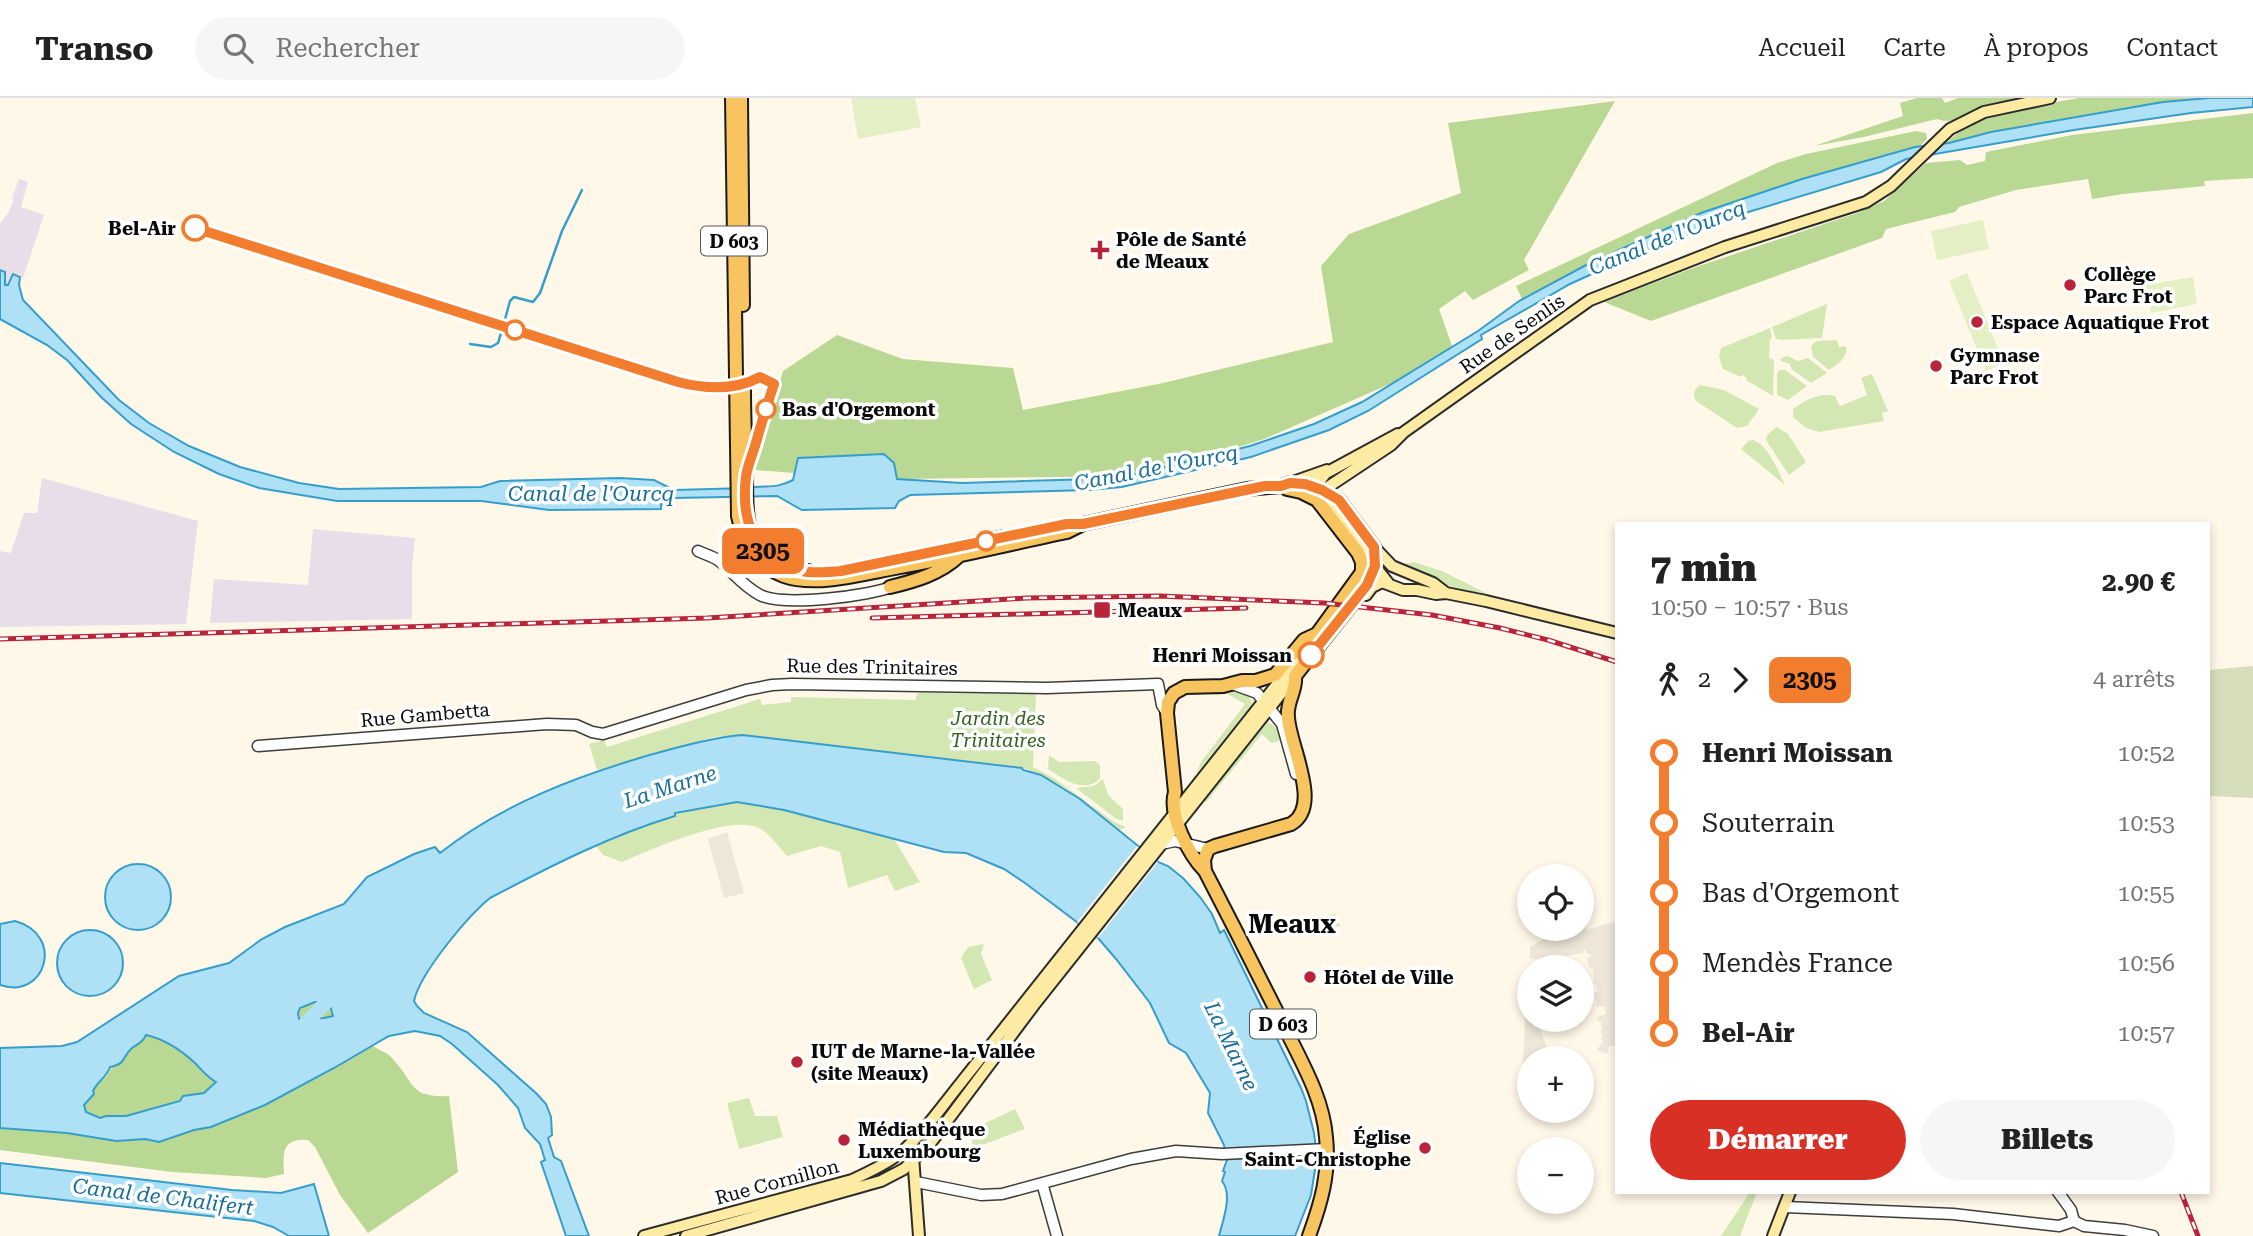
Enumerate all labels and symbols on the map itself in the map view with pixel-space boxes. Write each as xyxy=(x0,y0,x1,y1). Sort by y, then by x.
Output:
water label: Canal de l'Ourcq xyxy=(1586,196,1748,280)
marker: Bel-Air xyxy=(182,215,208,241)
place label: Bel-Air xyxy=(108,217,176,240)
road number: D 603 xyxy=(701,226,767,256)
place label: Pôle de Santé de Meaux xyxy=(1116,228,1246,273)
marker: Pôle de Santé de Meaux xyxy=(1090,240,1110,260)
place label: Collège Parc Frot xyxy=(2084,263,2173,308)
marker: Collège Parc Frot xyxy=(2062,277,2078,293)
street label: Rue de Senlis xyxy=(1455,289,1569,379)
place label: Espace Aquatique Frot xyxy=(1991,311,2209,334)
marker: Espace Aquatique Frot xyxy=(1969,314,1985,330)
unlabelled marker xyxy=(505,320,525,340)
place label: Gymnase Parc Frot xyxy=(1950,344,2040,389)
marker: Gymnase Parc Frot xyxy=(1928,358,1944,374)
place label: Bas d'Orgemont xyxy=(782,398,936,421)
marker: Bas d'Orgemont xyxy=(756,399,776,419)
water label: Canal de l'Ourcq xyxy=(1072,440,1240,496)
water label: Canal de l'Ourcq xyxy=(508,482,674,506)
line badge: 2305 xyxy=(714,528,812,574)
unlabelled marker xyxy=(976,531,996,551)
place label: Meaux xyxy=(1118,599,1183,622)
marker: Meaux xyxy=(1092,600,1112,620)
marker: Henri Moissan xyxy=(1298,642,1324,668)
place label: Henri Moissan xyxy=(1153,644,1292,667)
street label: Rue des Trinitaires xyxy=(786,654,958,680)
street label: Rue Gambetta xyxy=(359,698,491,732)
park label: Jardin des Trinitaires xyxy=(950,707,1046,752)
water label: La Marne xyxy=(620,761,719,814)
district label: Meaux xyxy=(1248,909,1336,939)
place label: Hôtel de Ville xyxy=(1324,966,1454,989)
marker: Hôtel de Ville xyxy=(1302,969,1318,985)
water label: La Marne xyxy=(1199,997,1263,1094)
road number: D 603 xyxy=(1250,1009,1316,1038)
place label: IUT de Marne-la-Vallée (site Meaux) xyxy=(811,1040,1035,1085)
marker: IUT de Marne-la-Vallée (site Meaux) xyxy=(789,1054,805,1070)
place label: Médiathèque Luxembourg xyxy=(858,1118,985,1163)
place label: Église Saint-Christophe xyxy=(1245,1126,1411,1171)
marker: Médiathèque Luxembourg xyxy=(836,1132,852,1148)
marker: Église Saint-Christophe xyxy=(1417,1140,1433,1156)
street label: Rue Cornillon xyxy=(713,1154,841,1210)
water label: Canal de Chalifert xyxy=(71,1174,255,1220)

